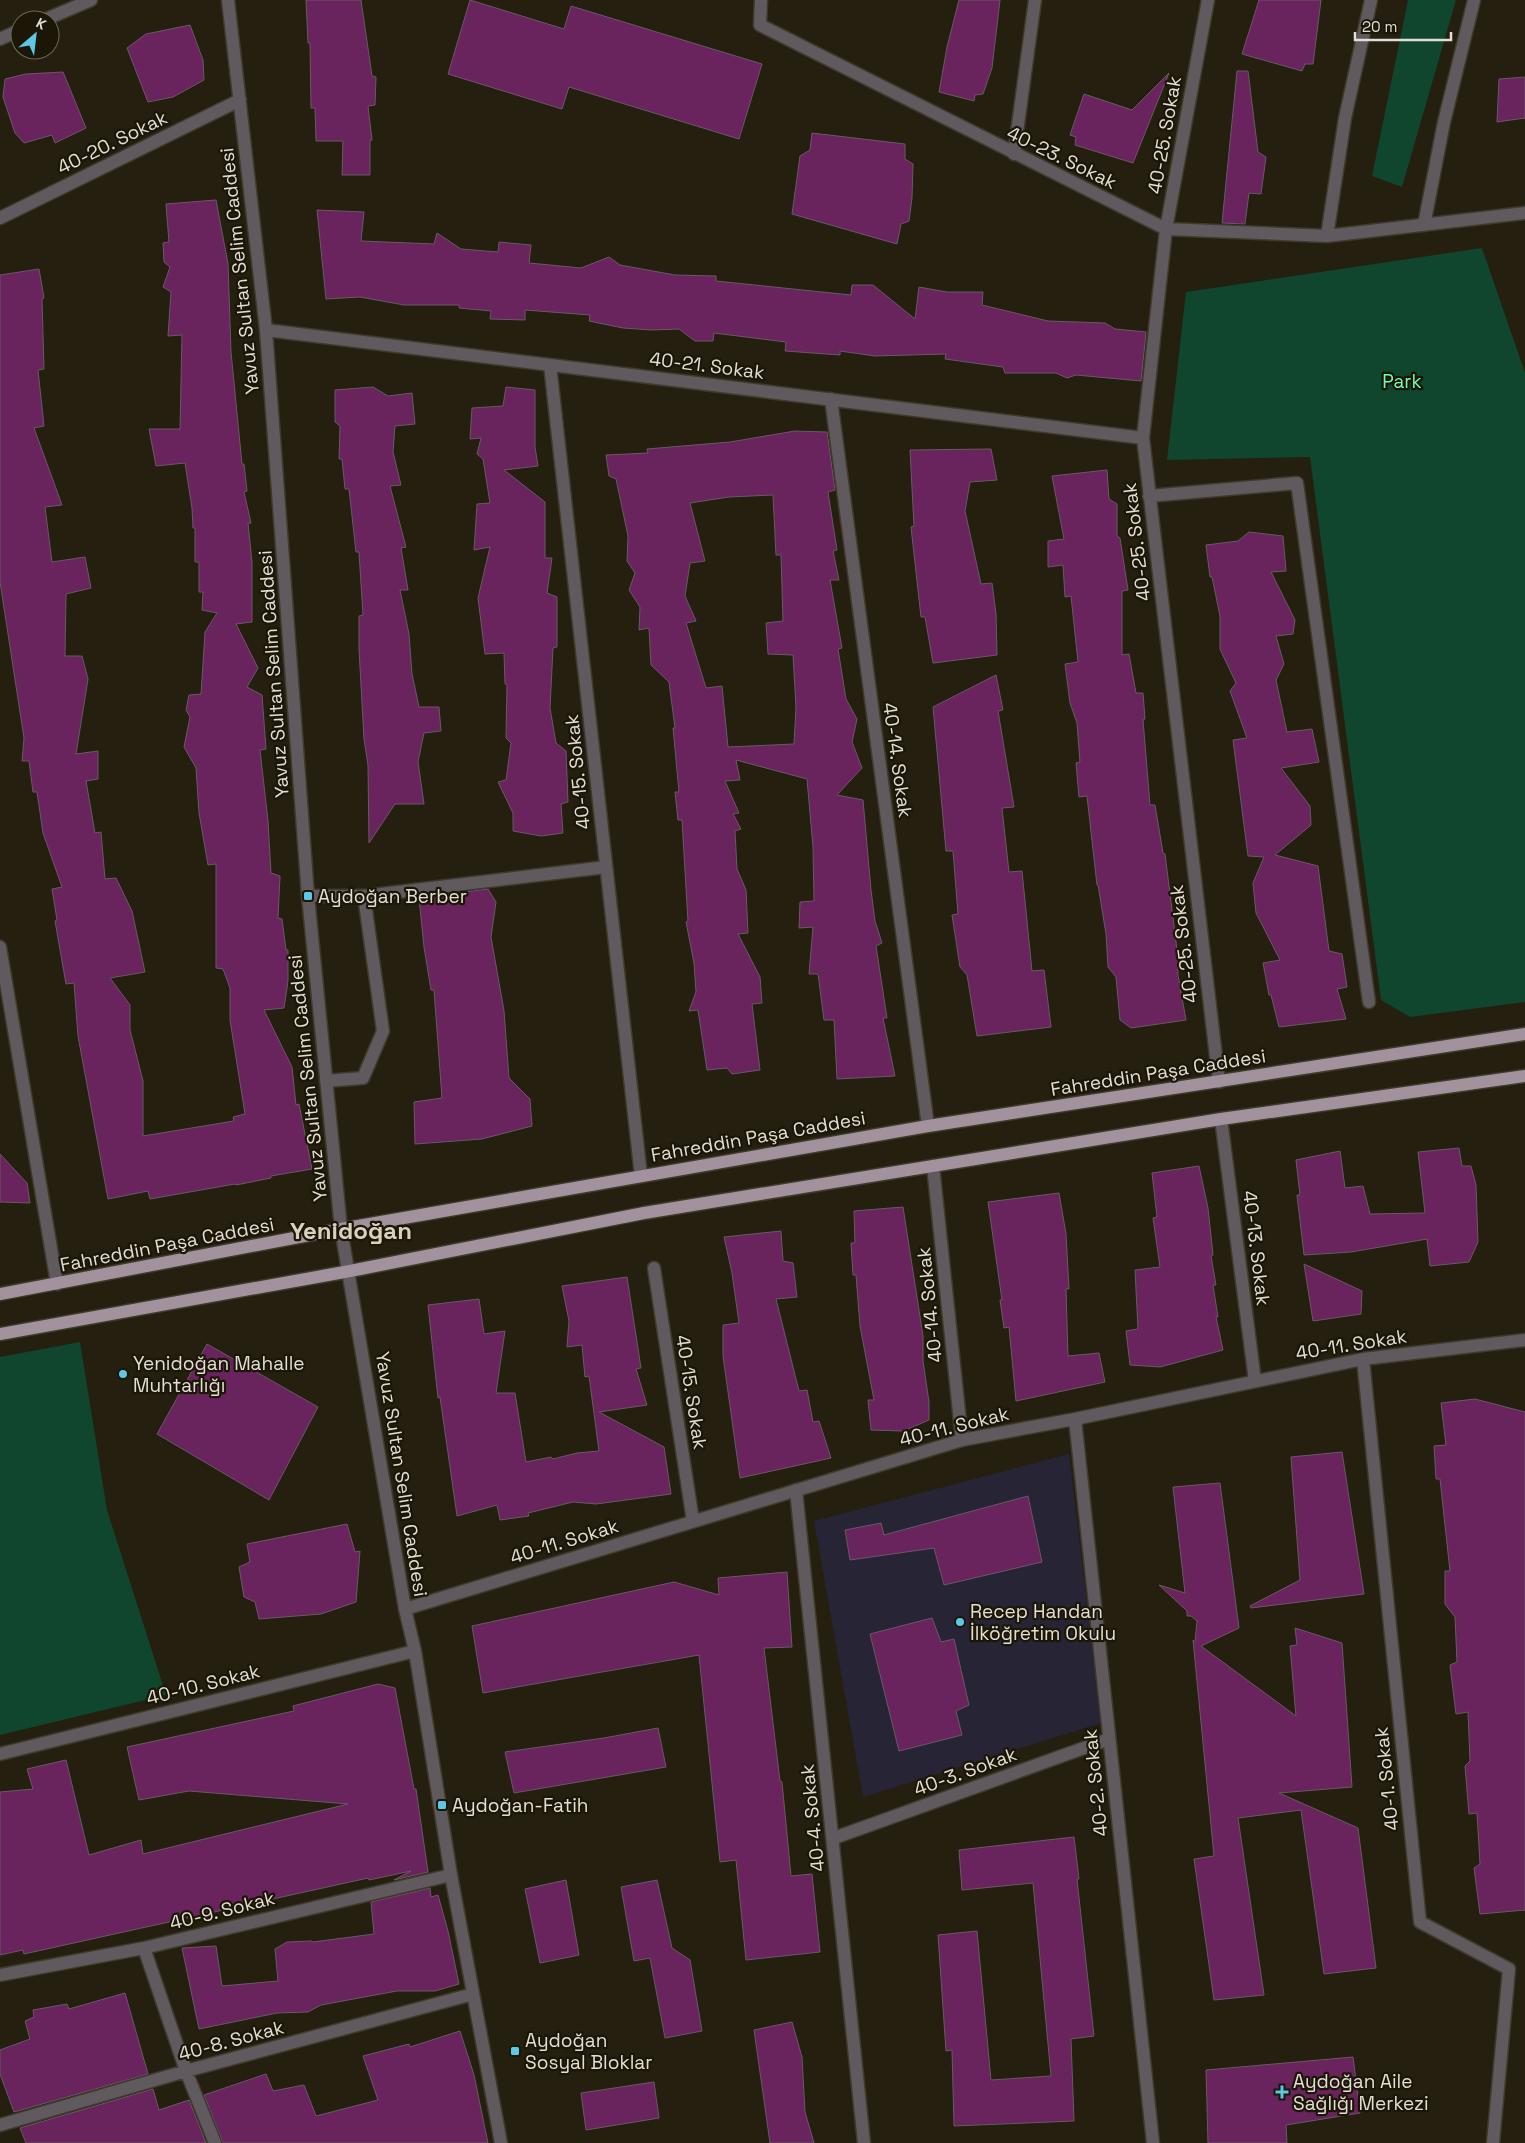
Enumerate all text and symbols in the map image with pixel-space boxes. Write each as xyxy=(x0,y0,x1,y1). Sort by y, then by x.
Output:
north arrow xyxy=(10,10,60,60)
scale bar xyxy=(1355,10,1451,42)
text: K xyxy=(33,14,49,34)
text: 20 m xyxy=(1362,17,1397,36)
street label: 40-25. Sokak xyxy=(1142,74,1187,196)
street label: 40-20. Sokak xyxy=(53,105,171,180)
street label: 40-23. Sokak xyxy=(1003,120,1121,195)
street label: Yavuz Sultan Selim Caddesi xyxy=(214,146,265,396)
street label: 40-21. Sokak xyxy=(648,346,766,385)
park label: Park xyxy=(1382,369,1422,394)
street label: 40-25. Sokak xyxy=(1117,481,1156,603)
street label: Yavuz Sultan Selim Caddesi xyxy=(252,549,295,798)
street label: 40-14. Sokak xyxy=(877,701,918,819)
street label: 40-15. Sokak xyxy=(559,713,596,831)
street label: 40-25. Sokak xyxy=(1164,883,1203,1005)
place label: Aydoğan Berber xyxy=(318,884,467,909)
marker: Aydoğan Berber xyxy=(302,890,314,902)
street label: Yavuz Sultan Selim Caddesi xyxy=(282,953,333,1203)
street label: Fahreddin Paşa Caddesi xyxy=(1049,1043,1267,1102)
street label: Fahreddin Paşa Caddesi xyxy=(649,1105,867,1168)
street label: 40-13. Sokak xyxy=(1237,1189,1276,1307)
street label: Fahreddin Paşa Caddesi xyxy=(58,1211,276,1278)
district label: Yenidoğan xyxy=(290,1215,412,1246)
street label: 40-14. Sokak xyxy=(911,1246,948,1364)
street label: 40-11. Sokak xyxy=(1294,1323,1408,1366)
street label: 40-15. Sokak xyxy=(670,1333,713,1451)
street label: Yavuz Sultan Selim Caddesi xyxy=(370,1350,433,1598)
place label: Yenidoğan Mahalle Muhtarlığı xyxy=(133,1351,305,1398)
marker: Yenidoğan Mahalle Muhtarlığı xyxy=(117,1368,129,1380)
street label: 40-11. Sokak xyxy=(897,1401,1012,1452)
street label: 40-11. Sokak xyxy=(507,1513,621,1570)
place label: Recep Handan İlköğretim Okulu xyxy=(970,1599,1116,1646)
marker: Recep Handan İlköğretim Okulu xyxy=(954,1616,966,1628)
street label: 40-10. Sokak xyxy=(144,1658,262,1711)
street label: 40-1. Sokak xyxy=(1369,1726,1404,1832)
street label: 40-2. Sokak xyxy=(1077,1728,1114,1838)
street label: 40-3. Sokak xyxy=(910,1741,1020,1802)
street label: 40-4. Sokak xyxy=(794,1763,831,1873)
place label: Aydoğan-Fatih xyxy=(452,1793,588,1818)
marker: Aydoğan-Fatih xyxy=(436,1799,448,1811)
street label: 40-9. Sokak xyxy=(167,1885,277,1936)
street label: 40-8. Sokak xyxy=(176,2014,287,2067)
place label: Aydoğan Sosyal Bloklar xyxy=(525,2028,652,2075)
marker: Aydoğan Sosyal Bloklar xyxy=(509,2045,521,2057)
place label: Aydoğan Aile Sağlığı Merkezi xyxy=(1293,2069,1429,2116)
marker: Aydoğan Aile Sağlığı Merkezi xyxy=(1275,2085,1289,2099)

